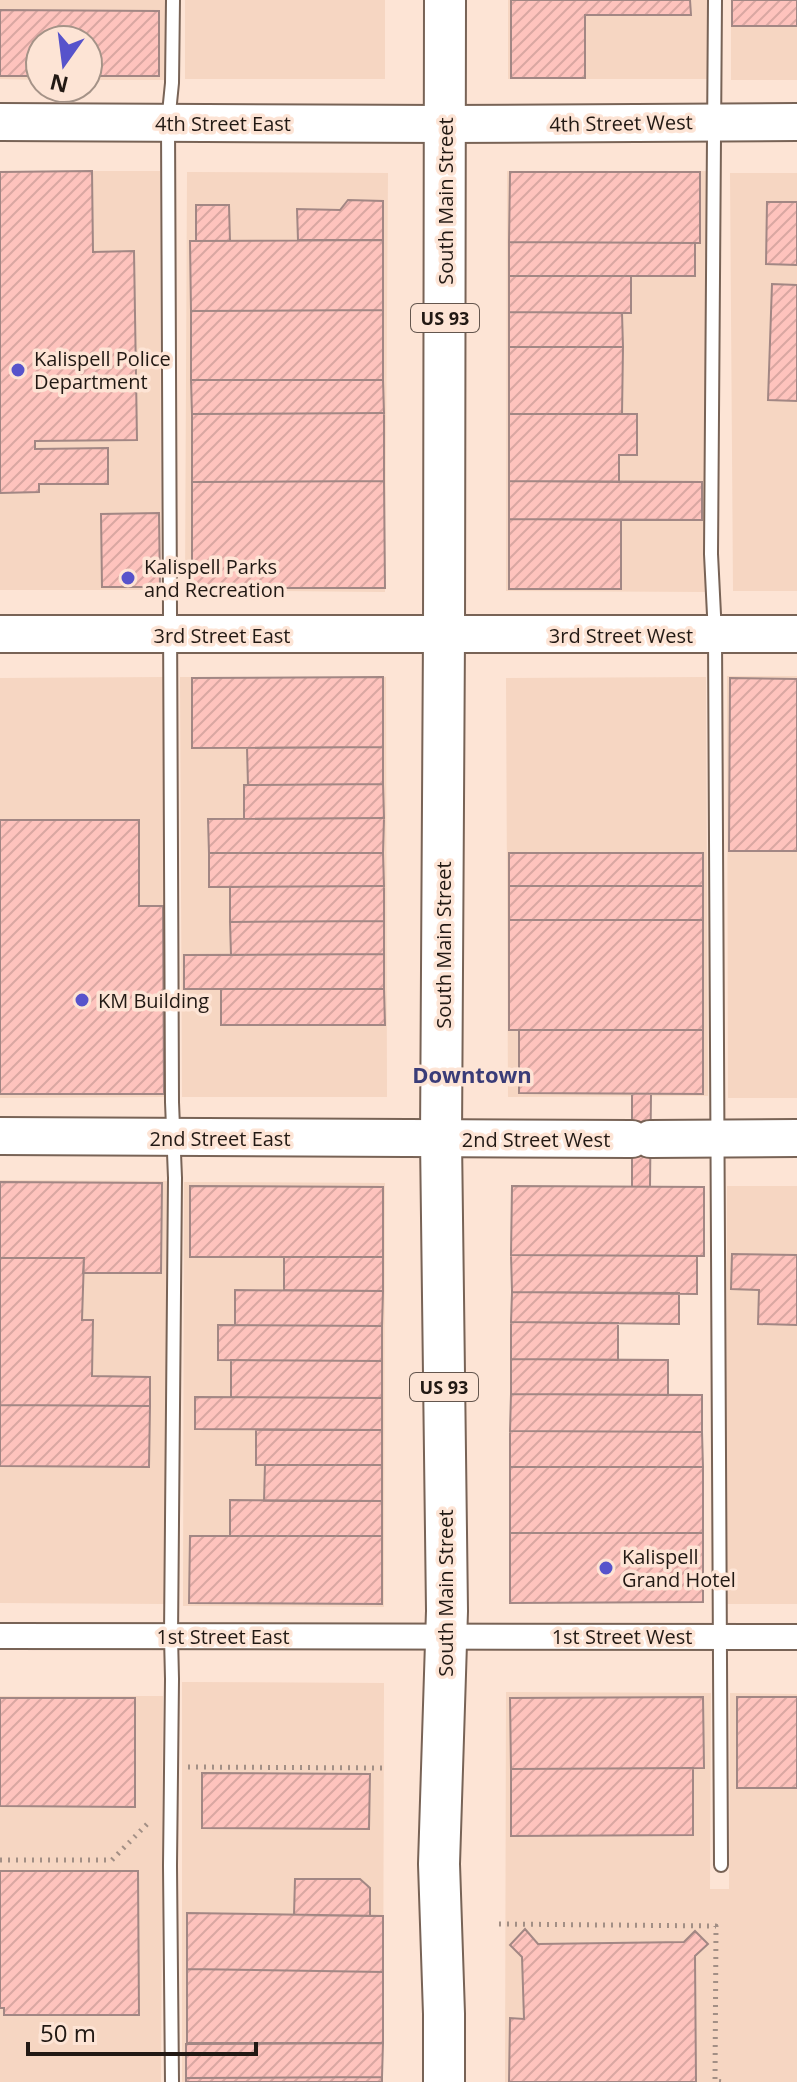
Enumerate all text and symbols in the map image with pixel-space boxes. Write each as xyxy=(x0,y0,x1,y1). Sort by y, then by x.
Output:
north arrow xyxy=(24,24,104,104)
text: N xyxy=(47,68,71,101)
street label: 4th Street West xyxy=(549,108,693,138)
street label: 4th Street East xyxy=(155,110,291,137)
street label: South Main Street xyxy=(432,117,459,285)
road number: US 93 xyxy=(411,304,479,332)
place label: Kalispell Police Department xyxy=(34,345,171,395)
marker: Kalispell Police Department xyxy=(9,361,27,379)
place label: Kalispell Parks and Recreation xyxy=(144,553,285,603)
marker: Kalispell Parks and Recreation xyxy=(119,569,137,587)
street label: 3rd Street East xyxy=(154,622,290,649)
street label: 3rd Street West xyxy=(549,622,693,649)
street label: South Main Street xyxy=(430,861,457,1029)
place label: KM Building xyxy=(98,987,209,1014)
marker: KM Building xyxy=(73,991,91,1009)
district label: Downtown xyxy=(412,1059,532,1089)
street label: 2nd Street East xyxy=(149,1125,291,1152)
street label: 2nd Street West xyxy=(462,1126,610,1153)
road number: US 93 xyxy=(410,1373,478,1401)
street label: South Main Street xyxy=(432,1509,459,1677)
place label: Kalispell Grand Hotel xyxy=(622,1543,736,1593)
marker: Kalispell Grand Hotel xyxy=(597,1559,615,1577)
street label: 1st Street East xyxy=(156,1623,290,1650)
street label: 1st Street West xyxy=(552,1623,692,1650)
scale bar xyxy=(28,2006,256,2056)
text: 50 m xyxy=(40,2016,96,2049)

